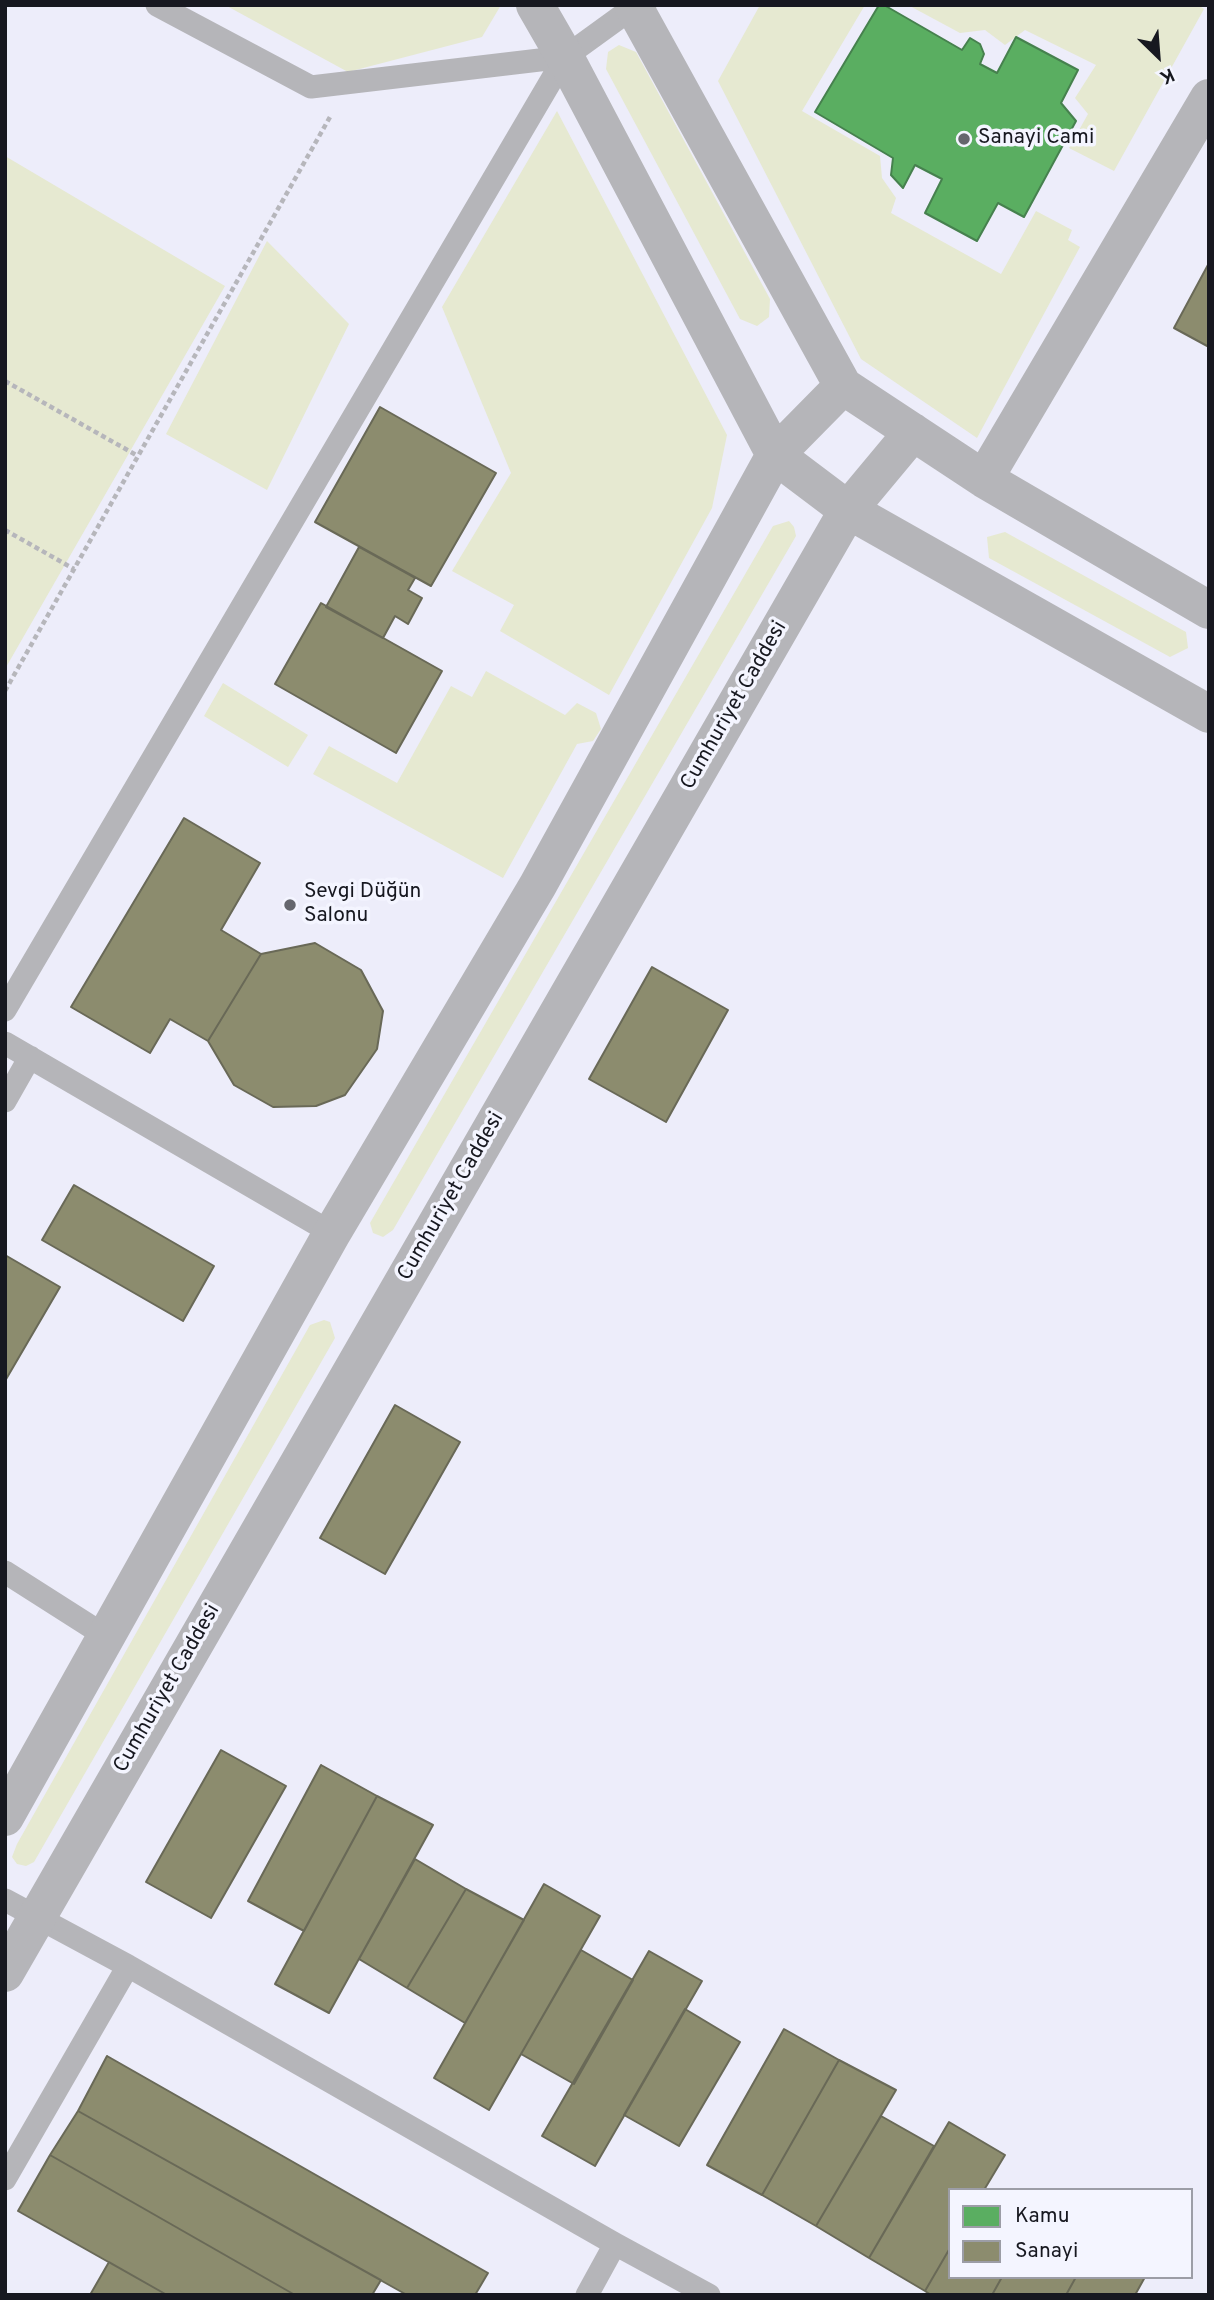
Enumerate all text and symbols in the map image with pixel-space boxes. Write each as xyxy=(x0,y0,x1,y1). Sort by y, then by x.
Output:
north arrow xyxy=(1123,21,1193,91)
text: K xyxy=(1156,61,1178,89)
place label: Sanayi Cami xyxy=(978,126,1094,152)
marker: Sanayi Cami xyxy=(956,131,972,147)
street label: Cumhuriyet Caddesi xyxy=(677,617,793,795)
place label: Sevgi Düğün Salonu xyxy=(304,880,421,930)
marker: Sevgi Düğün Salonu xyxy=(282,897,298,913)
street label: Cumhuriyet Caddesi xyxy=(394,1108,510,1286)
street label: Cumhuriyet Caddesi xyxy=(110,1600,226,1778)
legend xyxy=(948,2188,1193,2279)
text: Kamu xyxy=(1015,2203,1069,2230)
text: Sanayi xyxy=(1015,2238,1078,2265)

